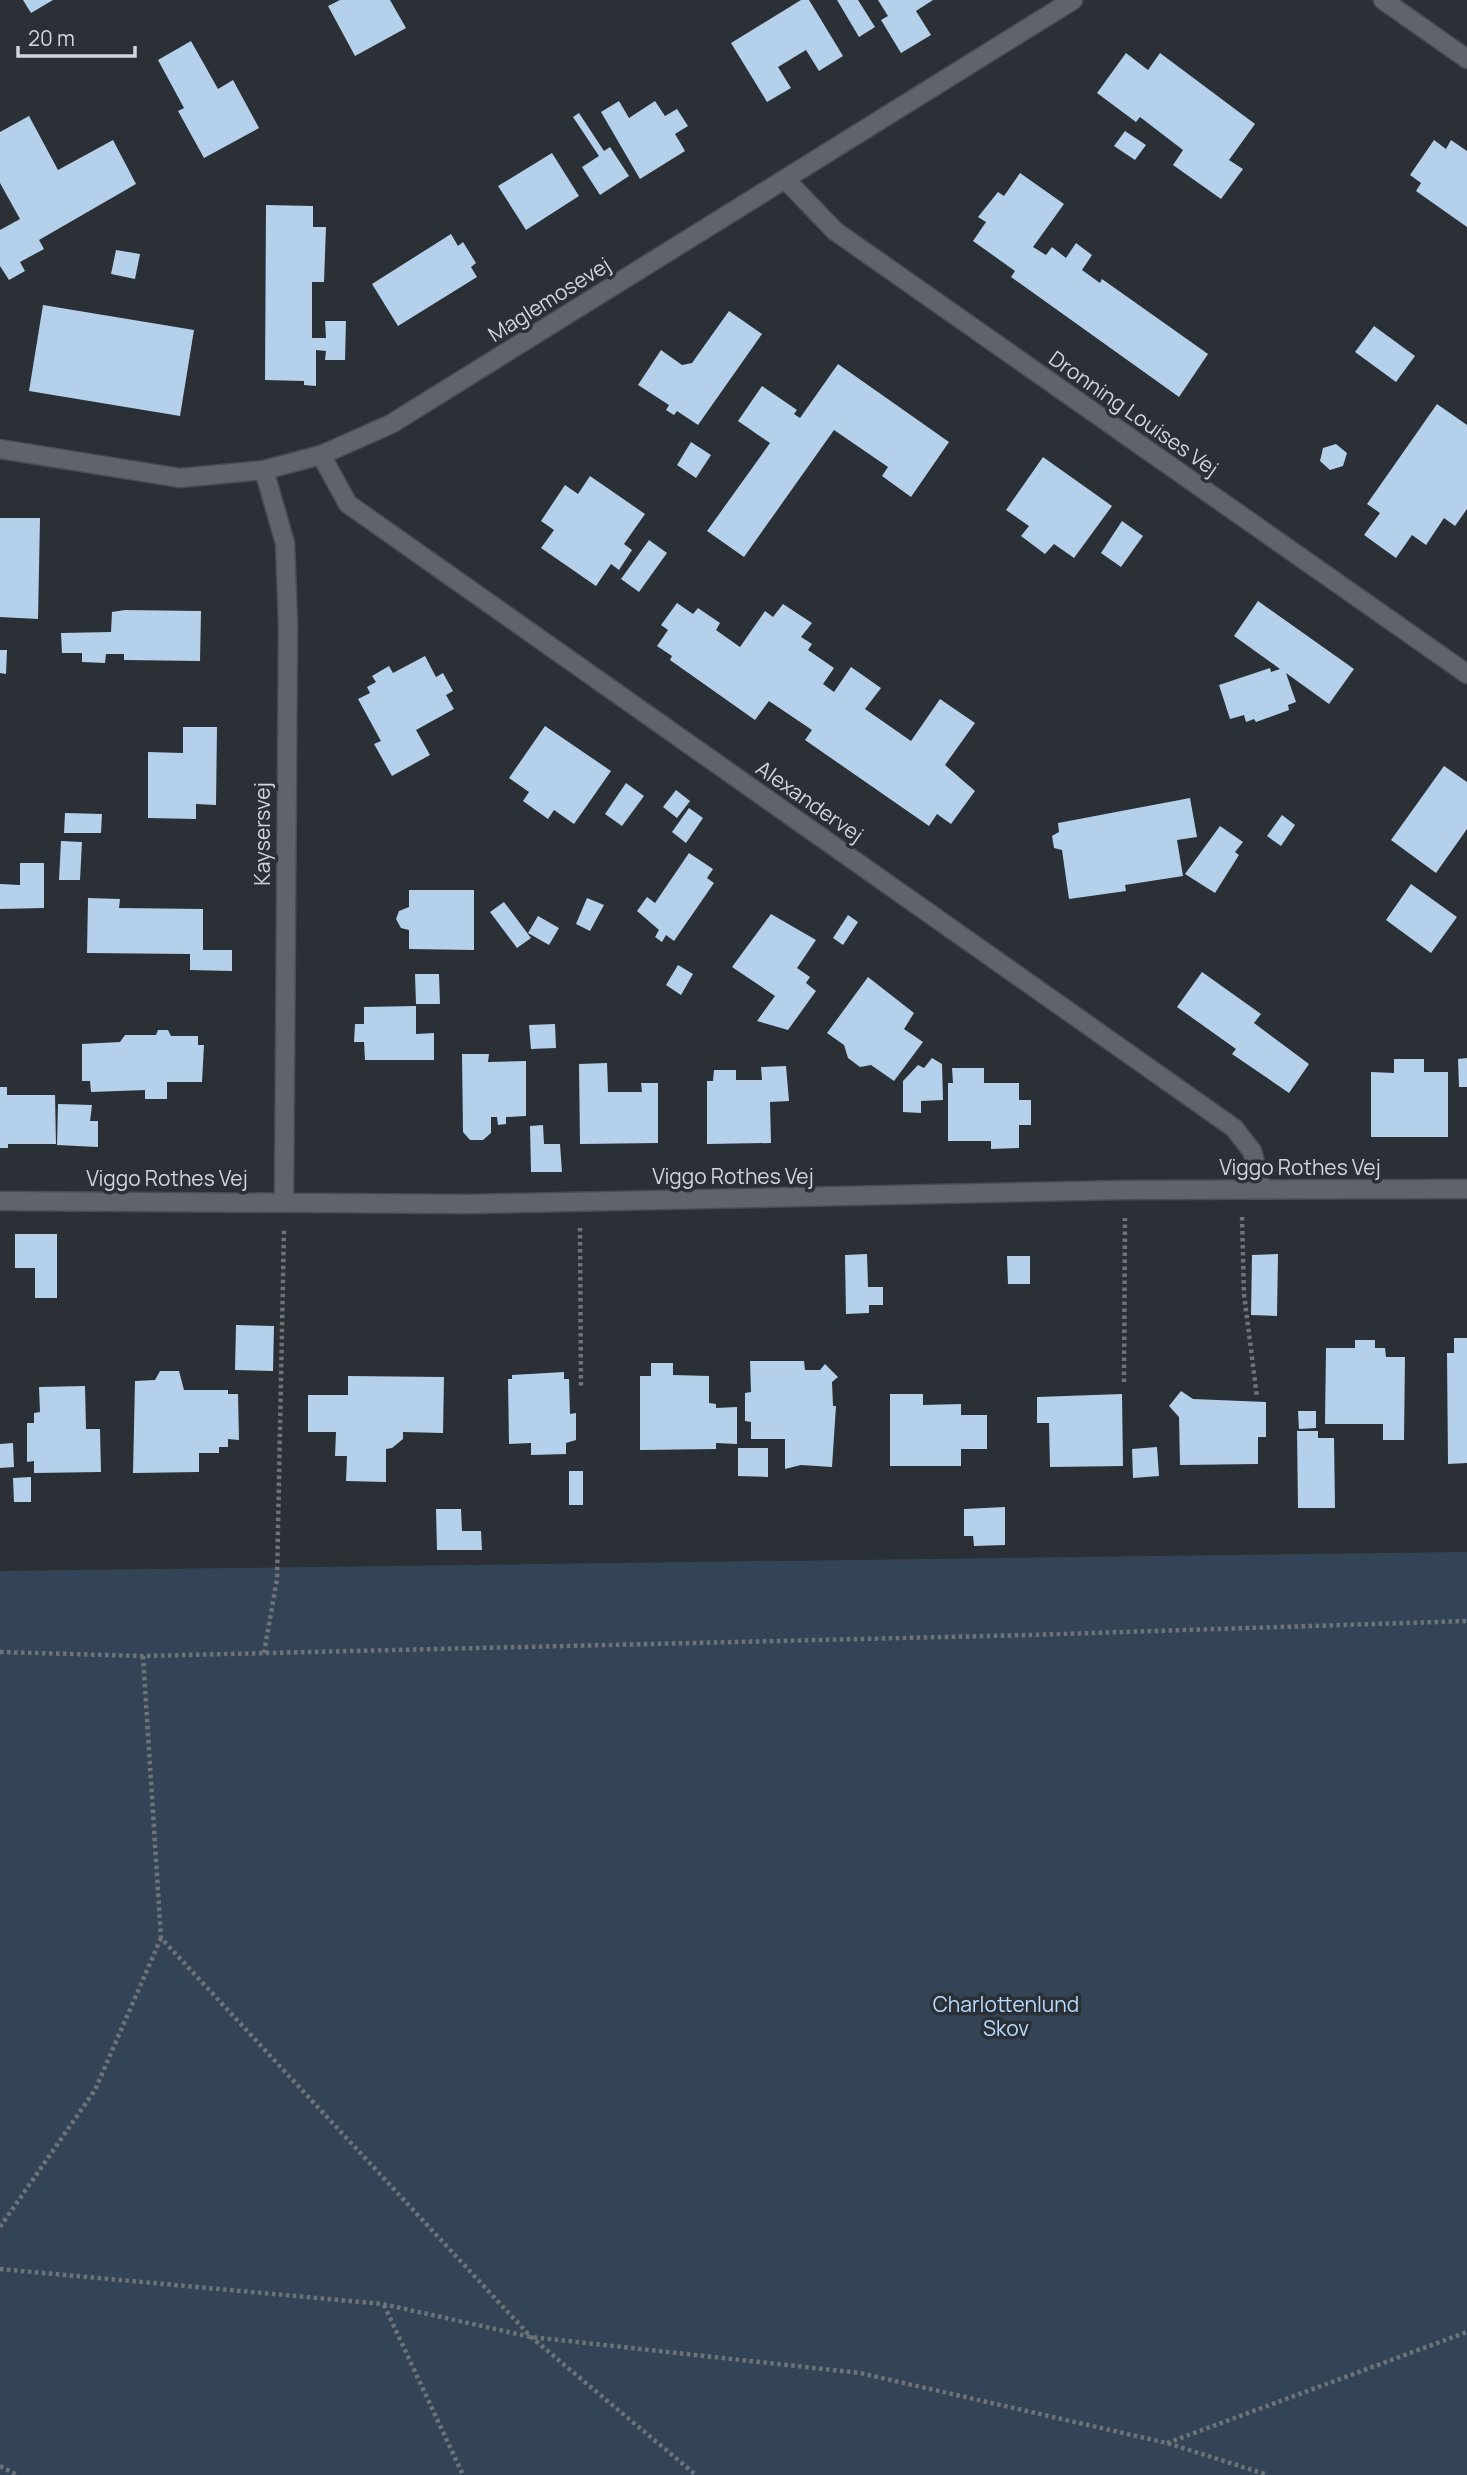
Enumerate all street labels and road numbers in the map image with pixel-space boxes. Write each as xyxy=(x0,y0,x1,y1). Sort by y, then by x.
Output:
street label: Maglemosevej xyxy=(483,250,615,348)
street label: Dronning Louises Vej xyxy=(1044,344,1224,482)
street label: Alexandervej xyxy=(751,754,869,848)
street label: Kaysersvej xyxy=(248,782,276,886)
street label: Viggo Rothes Vej xyxy=(1219,1153,1381,1181)
street label: Viggo Rothes Vej xyxy=(652,1162,814,1190)
street label: Viggo Rothes Vej xyxy=(86,1164,248,1192)

